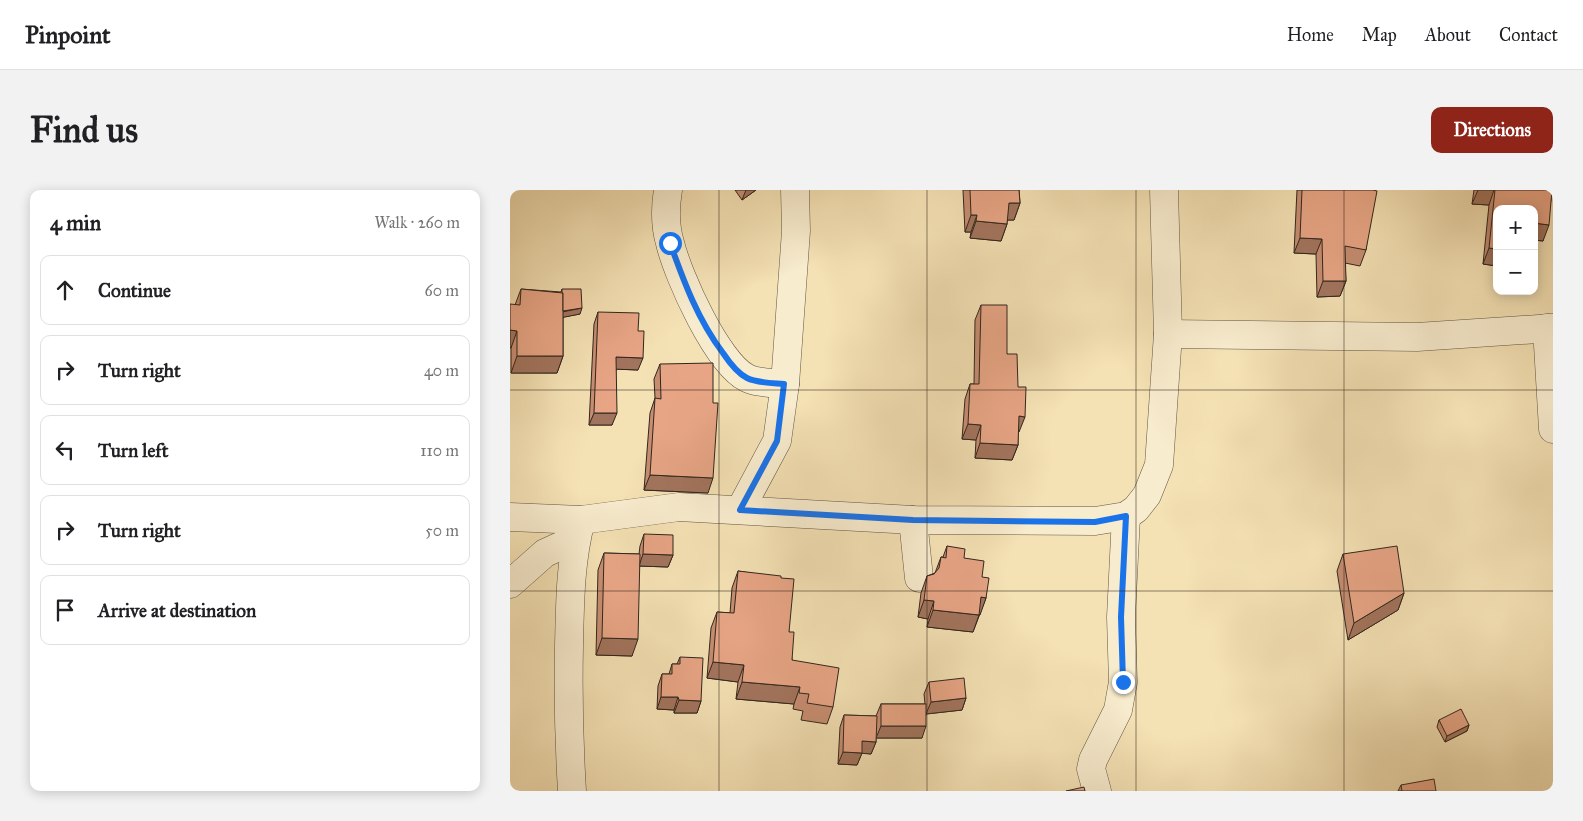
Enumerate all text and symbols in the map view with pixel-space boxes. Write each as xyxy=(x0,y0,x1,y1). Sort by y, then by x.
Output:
text: Pinpoint xyxy=(25,20,111,50)
text: Home xyxy=(1287,24,1334,46)
text: Map xyxy=(1362,24,1397,46)
text: About xyxy=(1425,24,1471,46)
text: Contact xyxy=(1499,24,1558,46)
button: Directions xyxy=(1431,107,1553,153)
text: Find us xyxy=(30,109,138,152)
map controls xyxy=(1493,205,1538,295)
button: + xyxy=(1493,205,1538,250)
text: 4 min xyxy=(50,210,101,236)
text: Walk · 260 m xyxy=(374,213,460,232)
route start xyxy=(659,232,682,255)
button: − xyxy=(1493,250,1538,295)
icon: ahead xyxy=(51,276,79,304)
text: Continue xyxy=(98,279,171,302)
text: 60 m xyxy=(425,281,459,300)
icon: right xyxy=(51,356,79,384)
text: Turn right xyxy=(98,359,181,382)
text: 40 m xyxy=(424,361,459,380)
icon: left xyxy=(51,436,79,464)
text: Turn left xyxy=(98,439,168,462)
text: 110 m xyxy=(420,441,459,460)
icon: right xyxy=(51,516,79,544)
text: Turn right xyxy=(98,519,181,542)
text: 50 m xyxy=(425,521,459,540)
icon: arrive xyxy=(51,596,79,624)
text: Arrive at destination xyxy=(98,599,256,622)
route end xyxy=(1112,671,1135,694)

